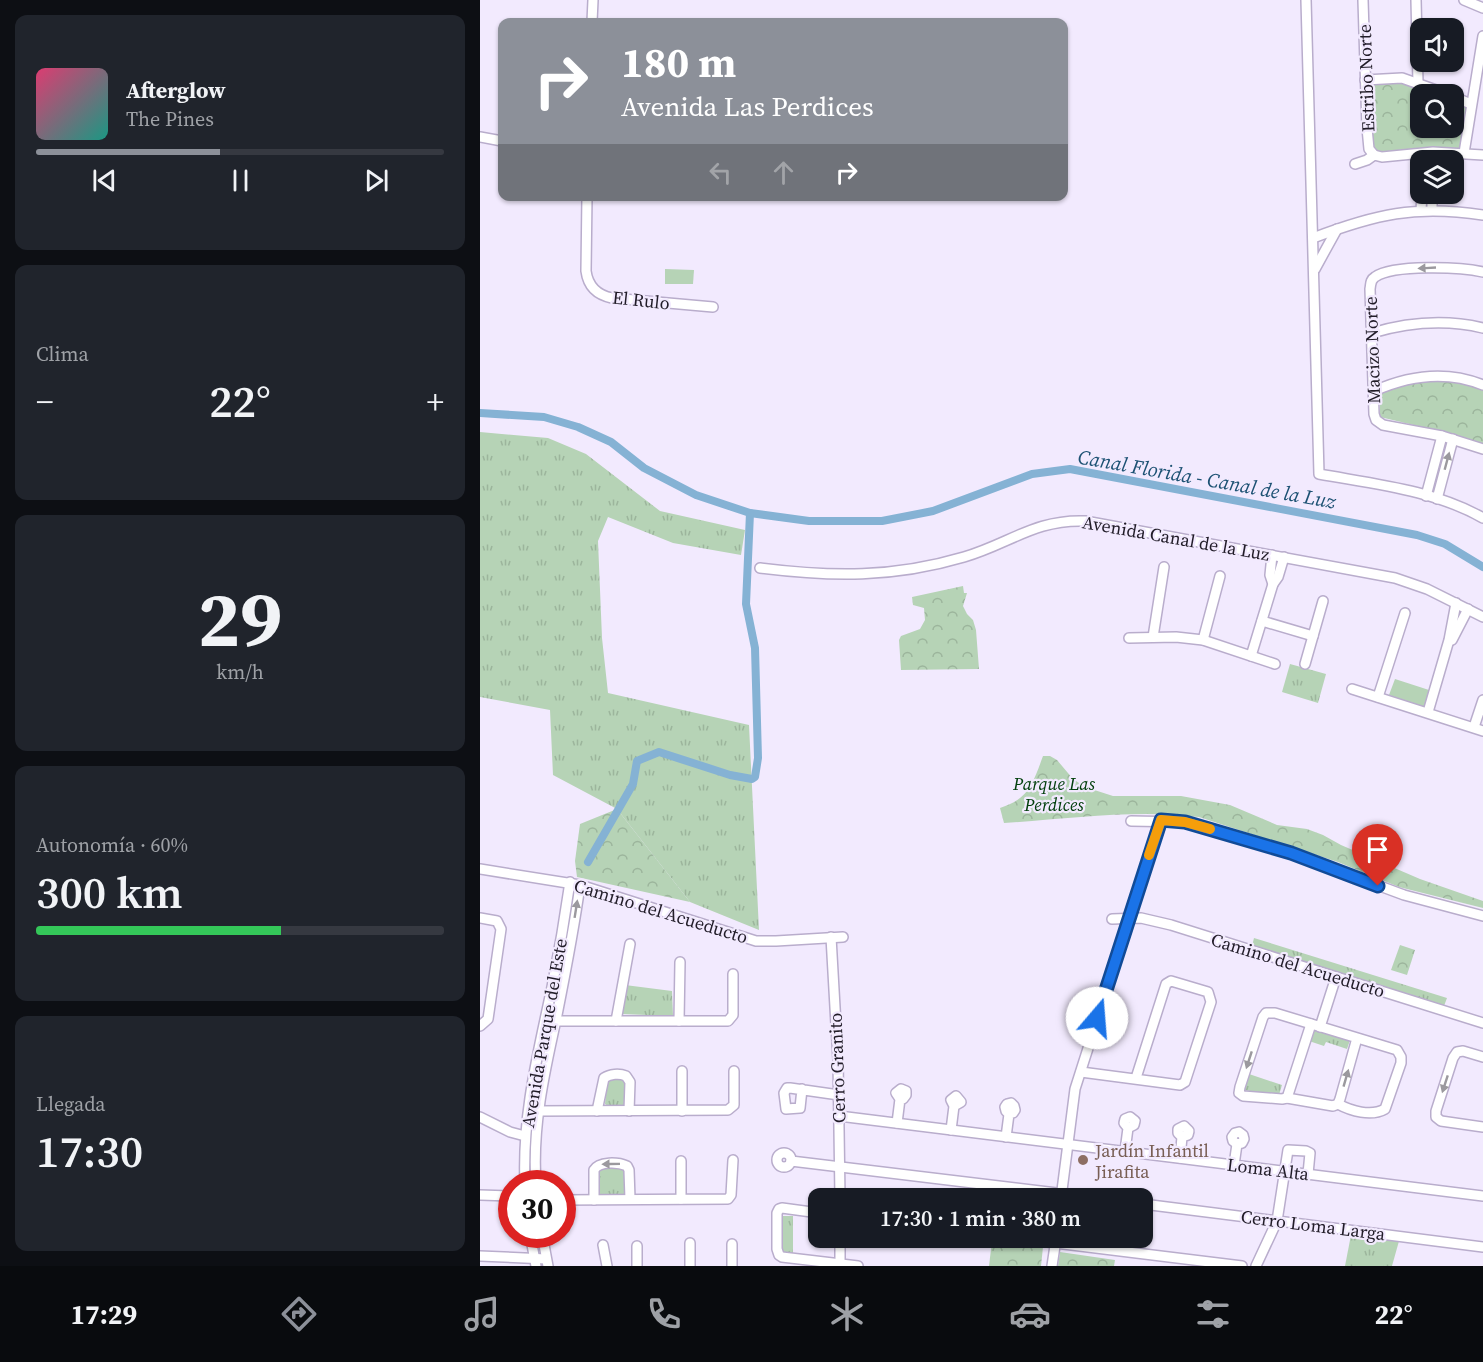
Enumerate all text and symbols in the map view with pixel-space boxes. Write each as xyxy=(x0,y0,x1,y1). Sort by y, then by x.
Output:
map controls xyxy=(1410,18,1464,204)
button: sound xyxy=(1410,18,1464,72)
street label: Estribo Norte xyxy=(1352,24,1380,132)
text: 180 m xyxy=(621,33,736,91)
icon: right xyxy=(522,42,600,120)
text: Afterglow xyxy=(126,75,226,105)
button: search xyxy=(1410,84,1464,138)
text: Avenida Las Perdices xyxy=(621,88,874,125)
text: The Pines xyxy=(126,105,214,133)
button: layers xyxy=(1410,150,1464,204)
icon: left xyxy=(704,156,737,189)
icon: ahead xyxy=(767,156,800,189)
icon: right xyxy=(830,156,863,189)
icon: previous xyxy=(88,164,121,197)
icon: pause xyxy=(224,164,257,197)
icon: next xyxy=(360,164,393,197)
one-way arrow xyxy=(1417,263,1436,272)
street label: El Rulo xyxy=(611,285,671,315)
street label: Macizo Norte xyxy=(1358,296,1386,404)
text: Clima xyxy=(36,340,89,368)
text: 22° xyxy=(209,370,271,432)
text: − xyxy=(36,379,54,424)
text: + xyxy=(427,379,444,424)
water label: Canal Florida - Canal de la Luz xyxy=(1076,443,1339,516)
one-way arrow xyxy=(1443,451,1452,469)
street label: Avenida Canal de la Luz xyxy=(1080,509,1272,567)
text: 29 xyxy=(198,565,282,672)
text: km/h xyxy=(216,658,264,686)
park label: Parque Las Perdices xyxy=(1012,771,1096,817)
pin xyxy=(1352,824,1403,886)
text: Autonomía · 60% xyxy=(36,831,188,859)
icon: arrive xyxy=(1361,833,1394,866)
text: 300 km xyxy=(36,861,183,923)
street label: Camino del Acueducto xyxy=(571,873,751,949)
one-way arrow xyxy=(572,899,581,918)
street label: Camino del Acueducto xyxy=(1208,927,1388,1003)
street label: Avenida Parque del Este xyxy=(515,936,573,1130)
position arrow xyxy=(1065,986,1129,1050)
street label: Cerro Granito xyxy=(823,1012,851,1124)
one-way arrow xyxy=(1243,1051,1253,1069)
one-way arrow xyxy=(1341,1069,1351,1087)
one-way arrow xyxy=(1439,1075,1449,1093)
text: Llegada xyxy=(36,1090,106,1118)
text: 17:30 xyxy=(36,1120,143,1182)
place label: Jardín Infantil Jirafita xyxy=(1094,1138,1209,1184)
street label: Loma Alta xyxy=(1226,1152,1311,1187)
marker: Jardín Infantil Jirafita xyxy=(1076,1153,1090,1167)
one-way arrow xyxy=(602,1159,621,1169)
speed limit sign: 30 xyxy=(498,1170,576,1248)
text: 17:30 · 1 min · 380 m xyxy=(880,1203,1081,1233)
street label: Cerro Loma Larga xyxy=(1239,1204,1387,1246)
icon: directions xyxy=(278,1293,320,1335)
icon: music xyxy=(461,1293,503,1335)
icon: phone xyxy=(643,1293,685,1335)
icon: climate xyxy=(826,1293,868,1335)
icon: car xyxy=(1009,1293,1051,1335)
icon: filters xyxy=(1192,1293,1234,1335)
text: 17:29 xyxy=(70,1296,137,1333)
text: 22° xyxy=(1374,1296,1413,1333)

